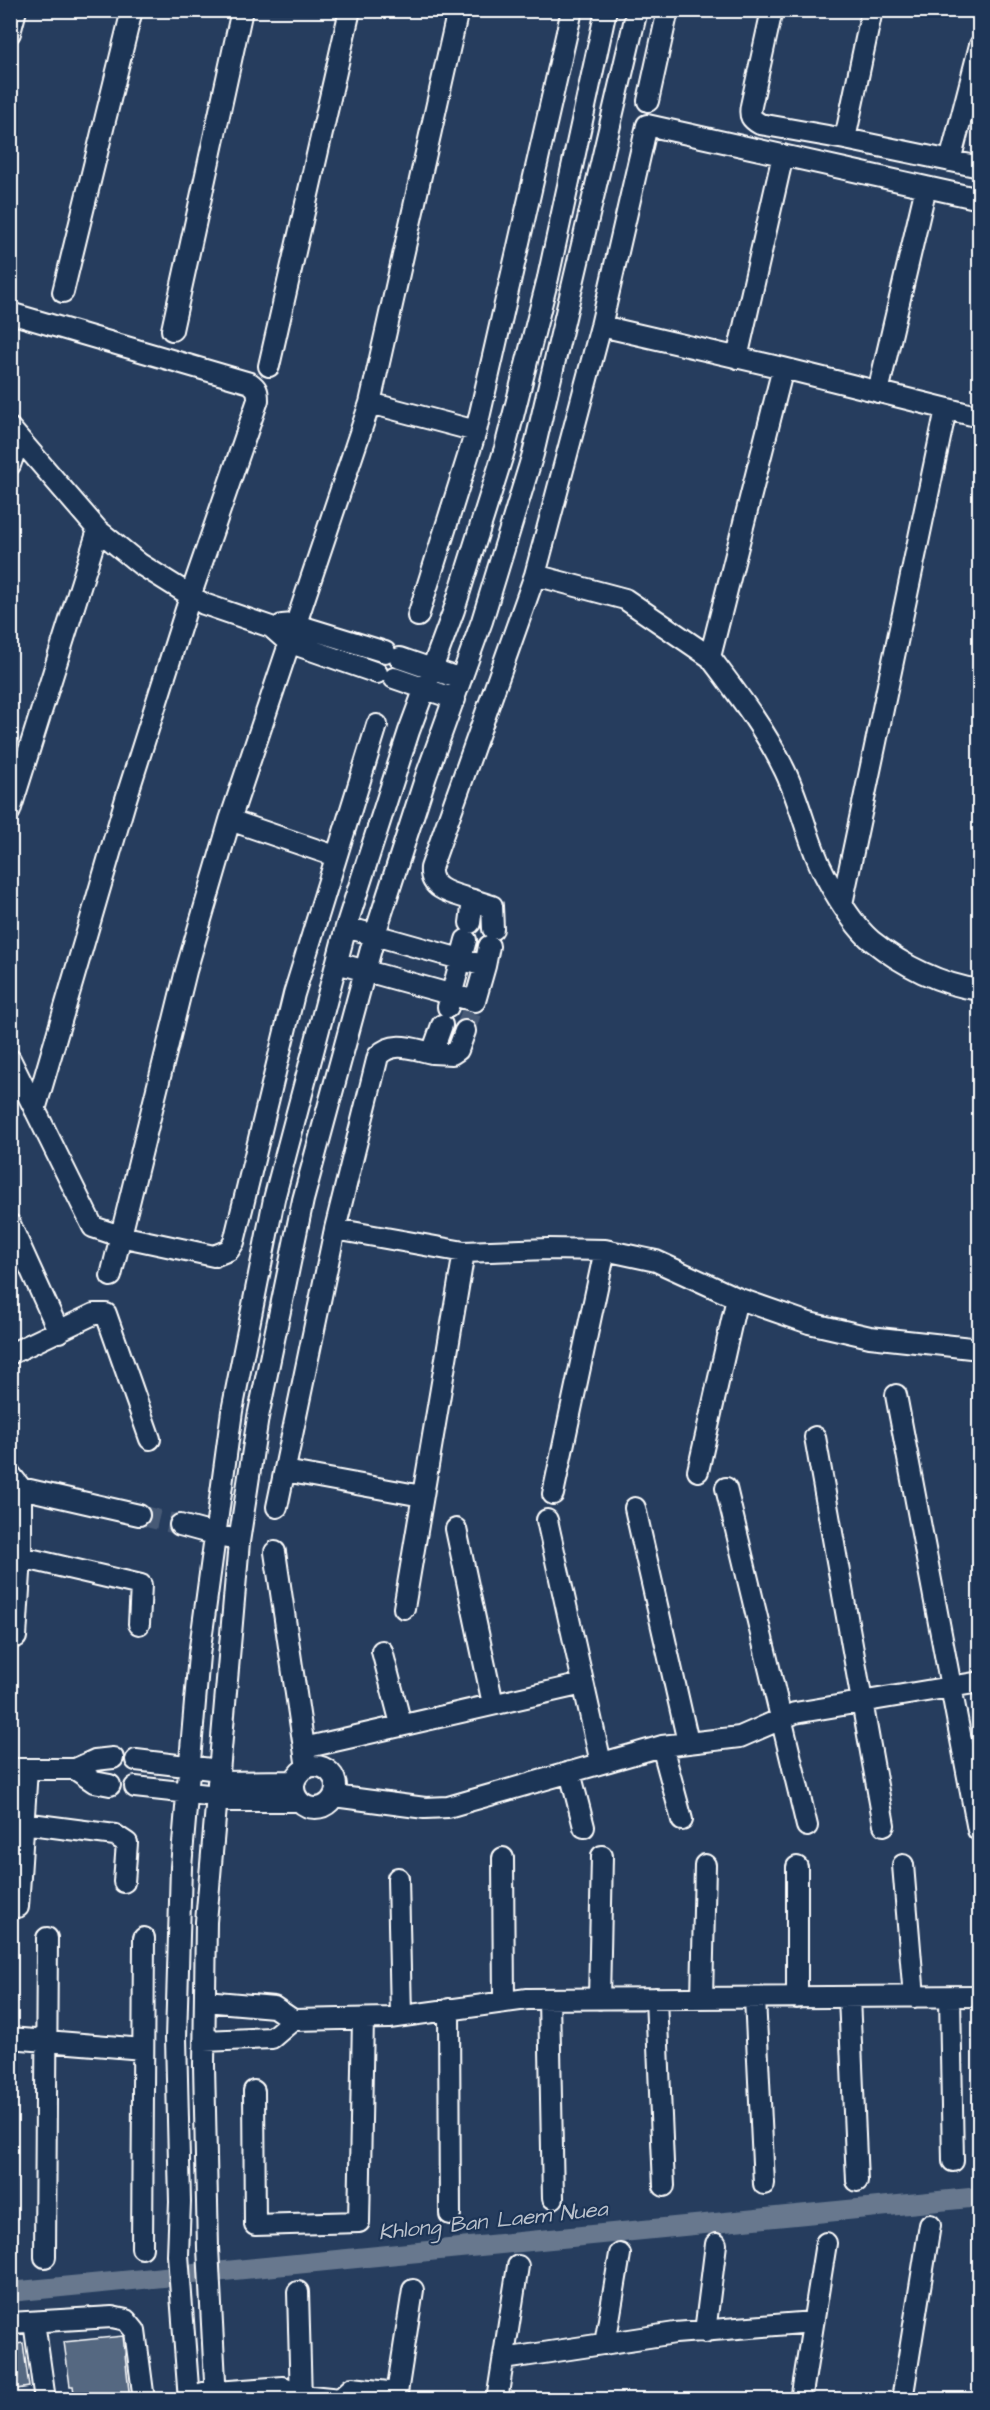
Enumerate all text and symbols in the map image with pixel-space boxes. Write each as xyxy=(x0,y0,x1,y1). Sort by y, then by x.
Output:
water label: Khlong Ban Laem Nuea xyxy=(377,2193,611,2249)

